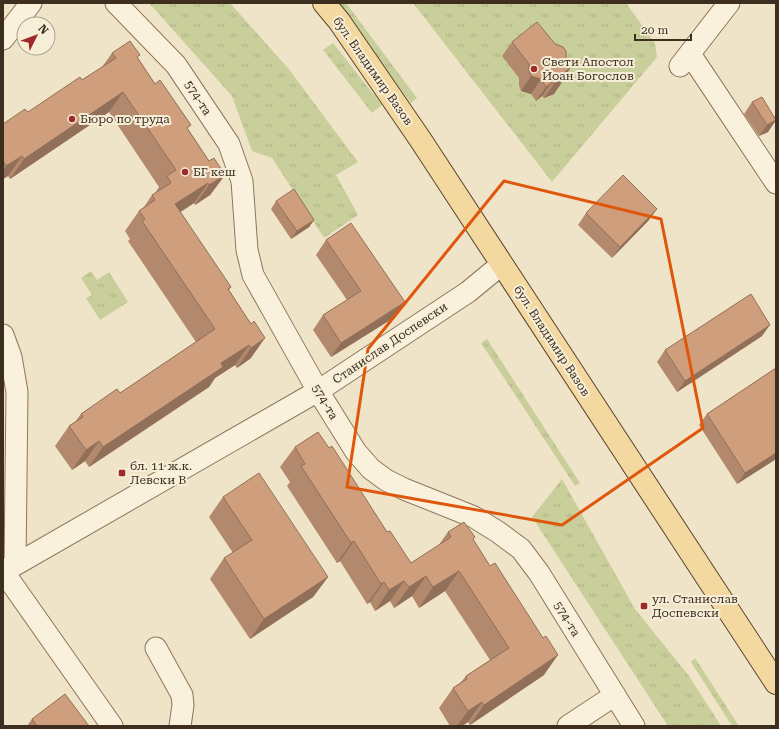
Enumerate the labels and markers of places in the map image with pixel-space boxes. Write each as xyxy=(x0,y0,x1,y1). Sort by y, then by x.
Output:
place label: Свети Апостол Йоан Богослов xyxy=(542,55,634,83)
marker: Свети Апостол Йоан Богослов xyxy=(529,64,539,74)
place label: Бюро по труда xyxy=(80,112,170,126)
marker: Бюро по труда xyxy=(67,114,77,124)
place label: БГ кеш xyxy=(193,165,236,179)
marker: БГ кеш xyxy=(180,167,190,177)
place label: бл. 11 ж.к. Левски В xyxy=(130,459,192,487)
marker: бл. 11 ж.к. Левски В xyxy=(117,468,127,478)
place label: ул. Станислав Доспевски xyxy=(652,592,738,620)
marker: ул. Станислав Доспевски xyxy=(639,601,649,611)

